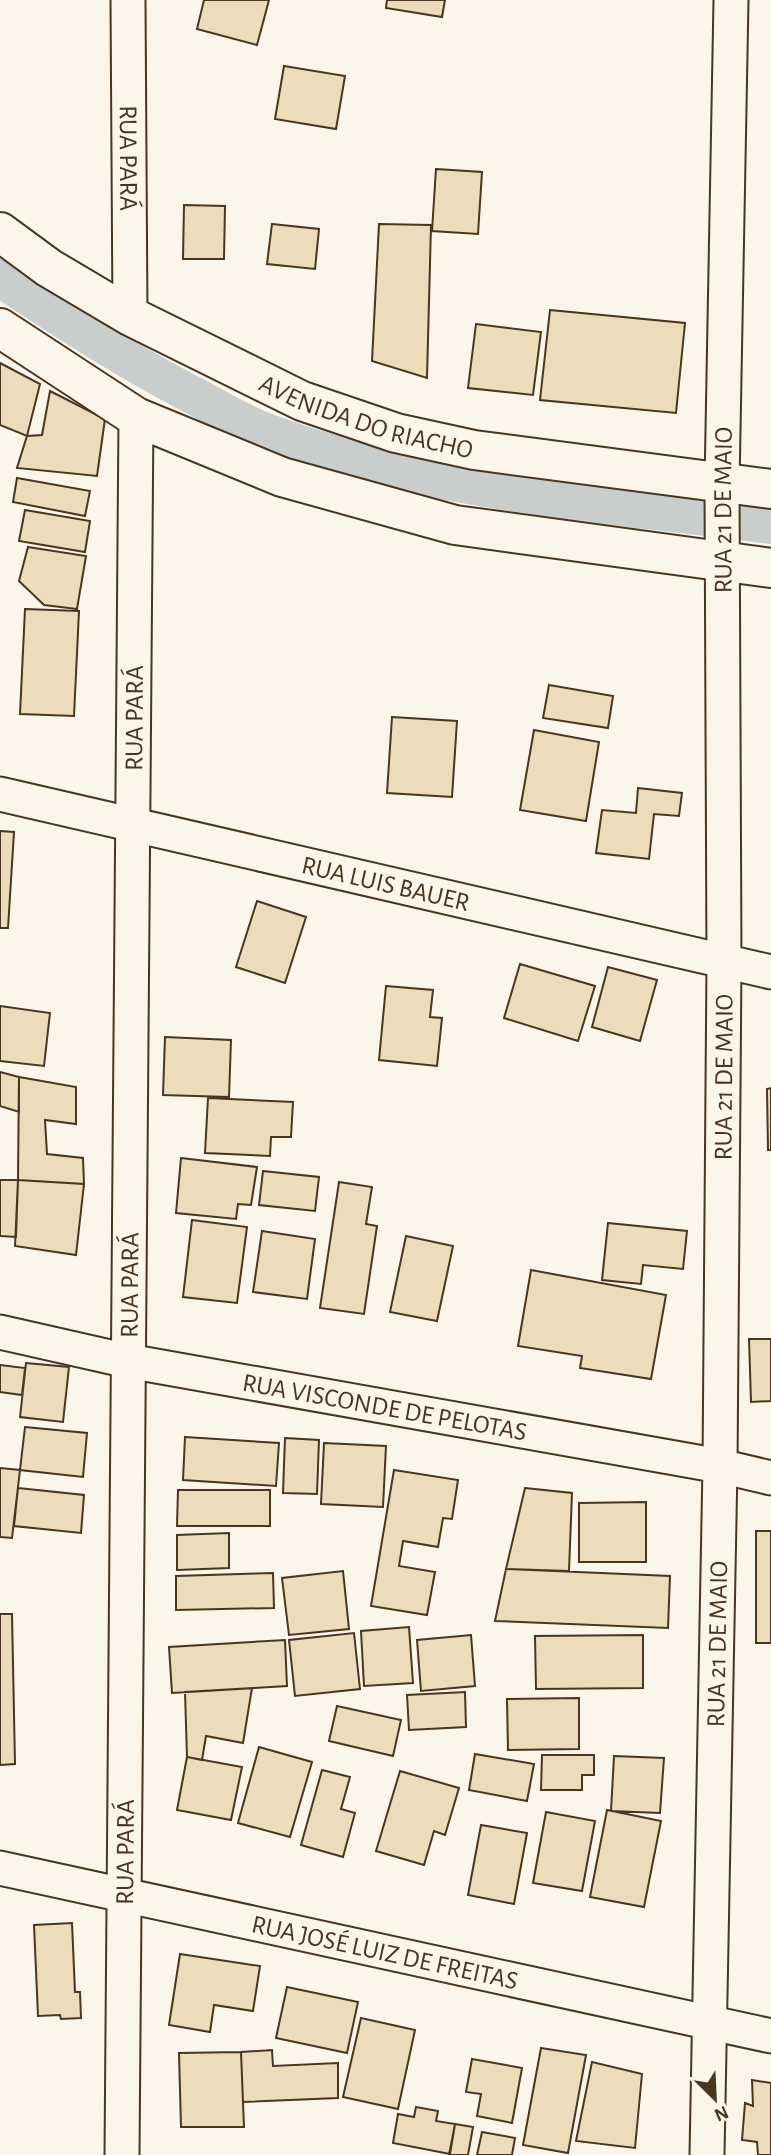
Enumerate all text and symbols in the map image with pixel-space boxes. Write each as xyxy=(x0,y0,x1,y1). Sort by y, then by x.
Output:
street label: RUA PARÁ xyxy=(115,105,143,211)
street label: AVENIDA DO RIACHO xyxy=(255,370,475,463)
street label: RUA 21 DE MAIO xyxy=(710,427,737,593)
street label: RUA PARÁ xyxy=(120,665,148,771)
street label: RUA LUIS BAUER xyxy=(299,852,472,916)
street label: RUA 21 DE MAIO xyxy=(710,994,738,1160)
street label: RUA PARÁ xyxy=(115,1232,143,1338)
street label: RUA VISCONDE DE PELOTAS xyxy=(240,1370,529,1445)
street label: RUA 21 DE MAIO xyxy=(703,1561,732,1728)
street label: RUA PARÁ xyxy=(111,1799,139,1905)
street label: RUA JOSÉ LUIZ DE FREITAS xyxy=(249,1911,520,1994)
north arrow xyxy=(680,2064,750,2134)
text: N xyxy=(711,2102,731,2125)

